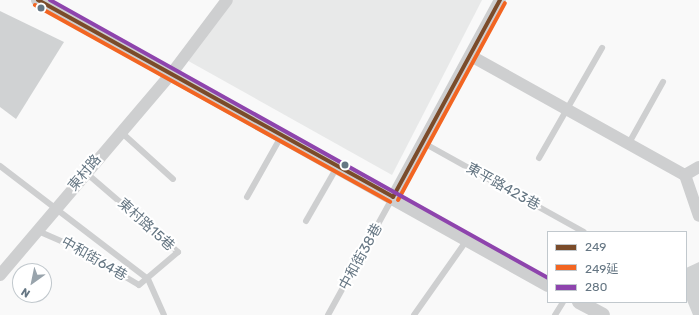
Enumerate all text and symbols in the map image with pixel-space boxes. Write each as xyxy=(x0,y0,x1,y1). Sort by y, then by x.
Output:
unlabelled marker xyxy=(36,3,46,13)
street label: 東村路 xyxy=(65,152,105,194)
unlabelled marker xyxy=(340,160,350,170)
street label: 東平路423巷 xyxy=(463,160,543,214)
street label: 東村路15巷 xyxy=(114,195,178,255)
street label: 中和街38巷 xyxy=(336,221,386,293)
legend xyxy=(547,231,687,303)
street label: 中和街64巷 xyxy=(58,233,130,285)
text: 249 xyxy=(585,240,606,254)
text: 249延 xyxy=(585,262,618,276)
north arrow xyxy=(12,263,52,303)
text: 280 xyxy=(585,280,607,294)
text: N xyxy=(19,285,33,300)

